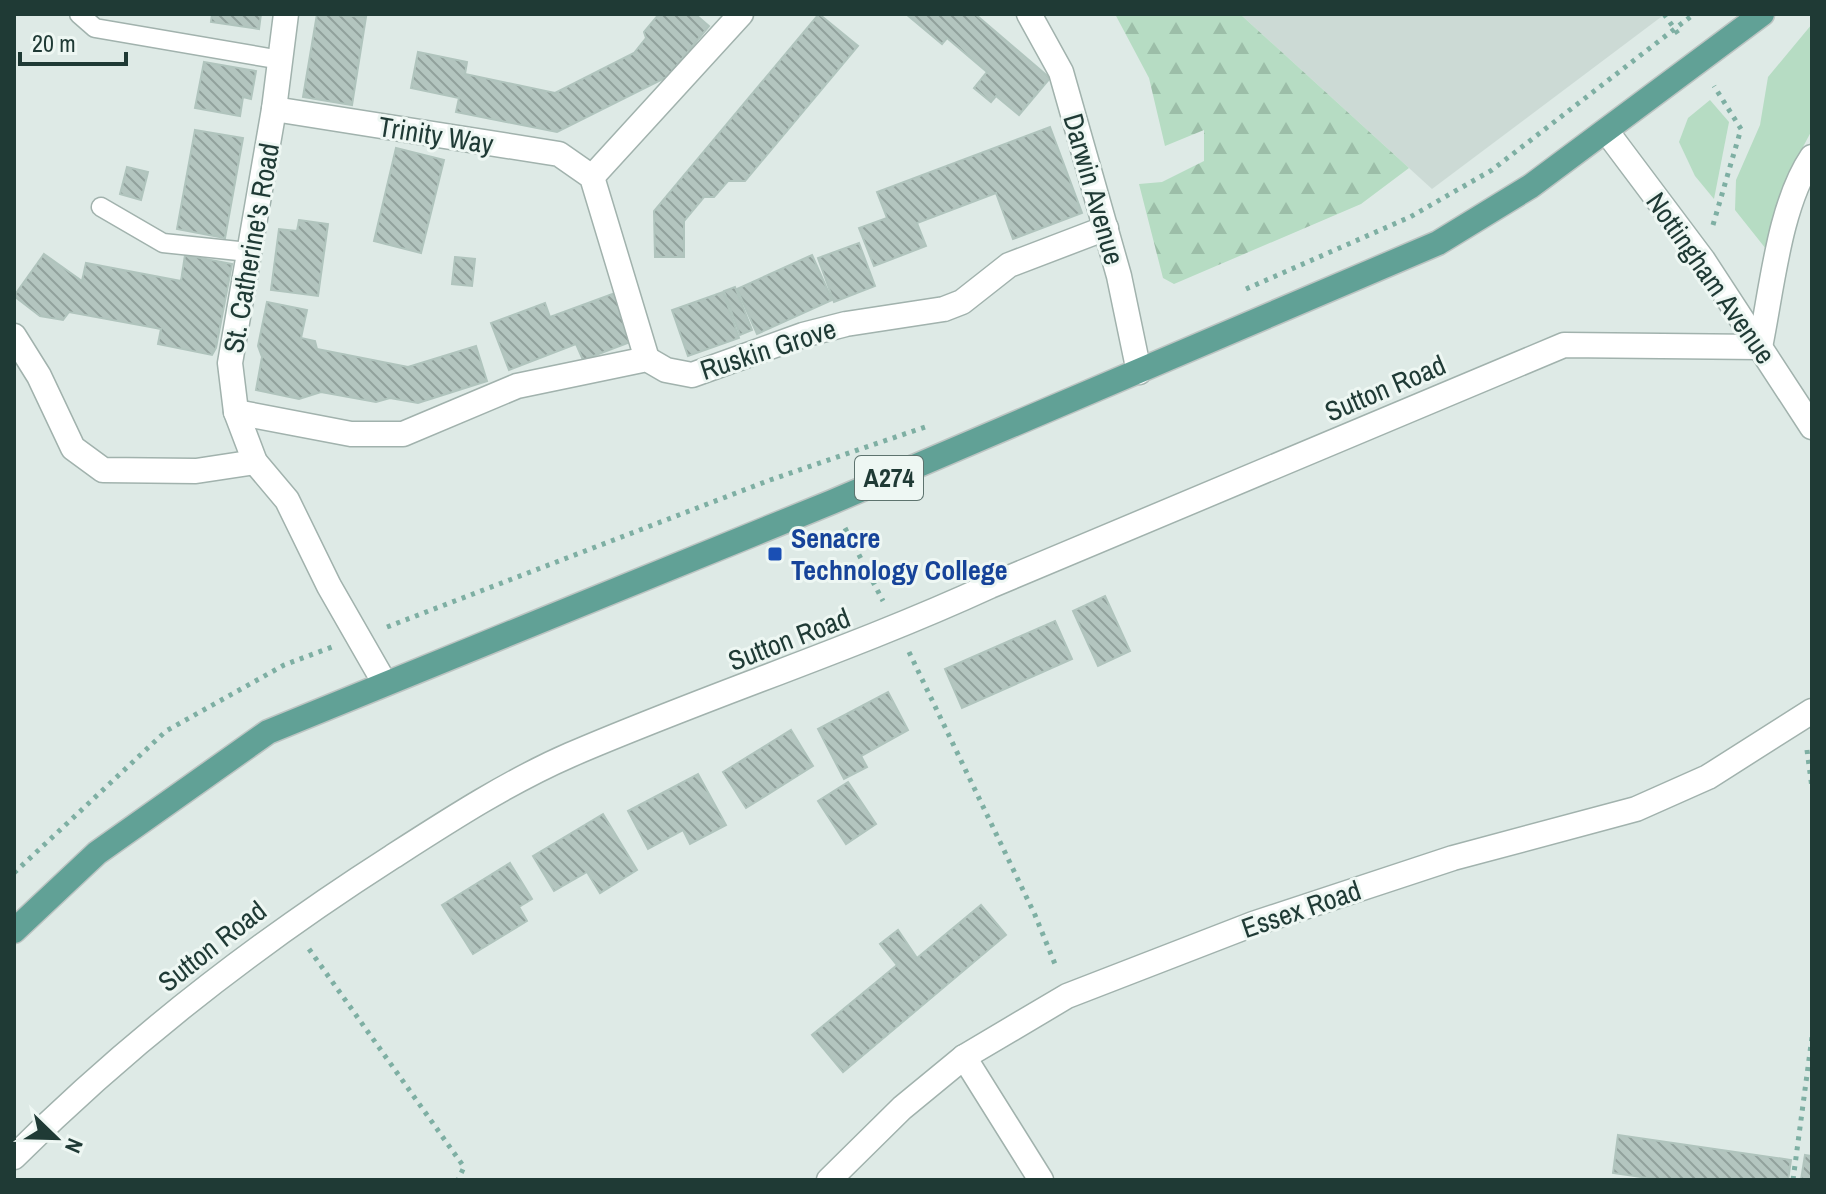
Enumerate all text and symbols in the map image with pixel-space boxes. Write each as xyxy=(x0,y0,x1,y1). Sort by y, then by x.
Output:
scale bar xyxy=(20,16,126,66)
text: 20 m xyxy=(32,27,76,59)
street label: Trinity Way xyxy=(376,107,497,163)
street label: Darwin Avenue xyxy=(1054,109,1134,269)
street label: St. Catherine's Road xyxy=(214,140,288,356)
street label: Nottingham Avenue xyxy=(1638,185,1784,371)
street label: Ruskin Grove xyxy=(695,309,841,389)
street label: Sutton Road xyxy=(1319,346,1451,430)
road number: A274 xyxy=(855,456,923,500)
place label: Senacre Technology College xyxy=(791,519,1008,589)
marker: Senacre Technology College xyxy=(766,545,784,563)
street label: Sutton Road xyxy=(723,598,855,680)
street label: Essex Road xyxy=(1236,871,1366,947)
street label: Sutton Road xyxy=(150,892,274,1000)
north arrow xyxy=(16,1098,96,1178)
text: N xyxy=(58,1134,91,1158)

